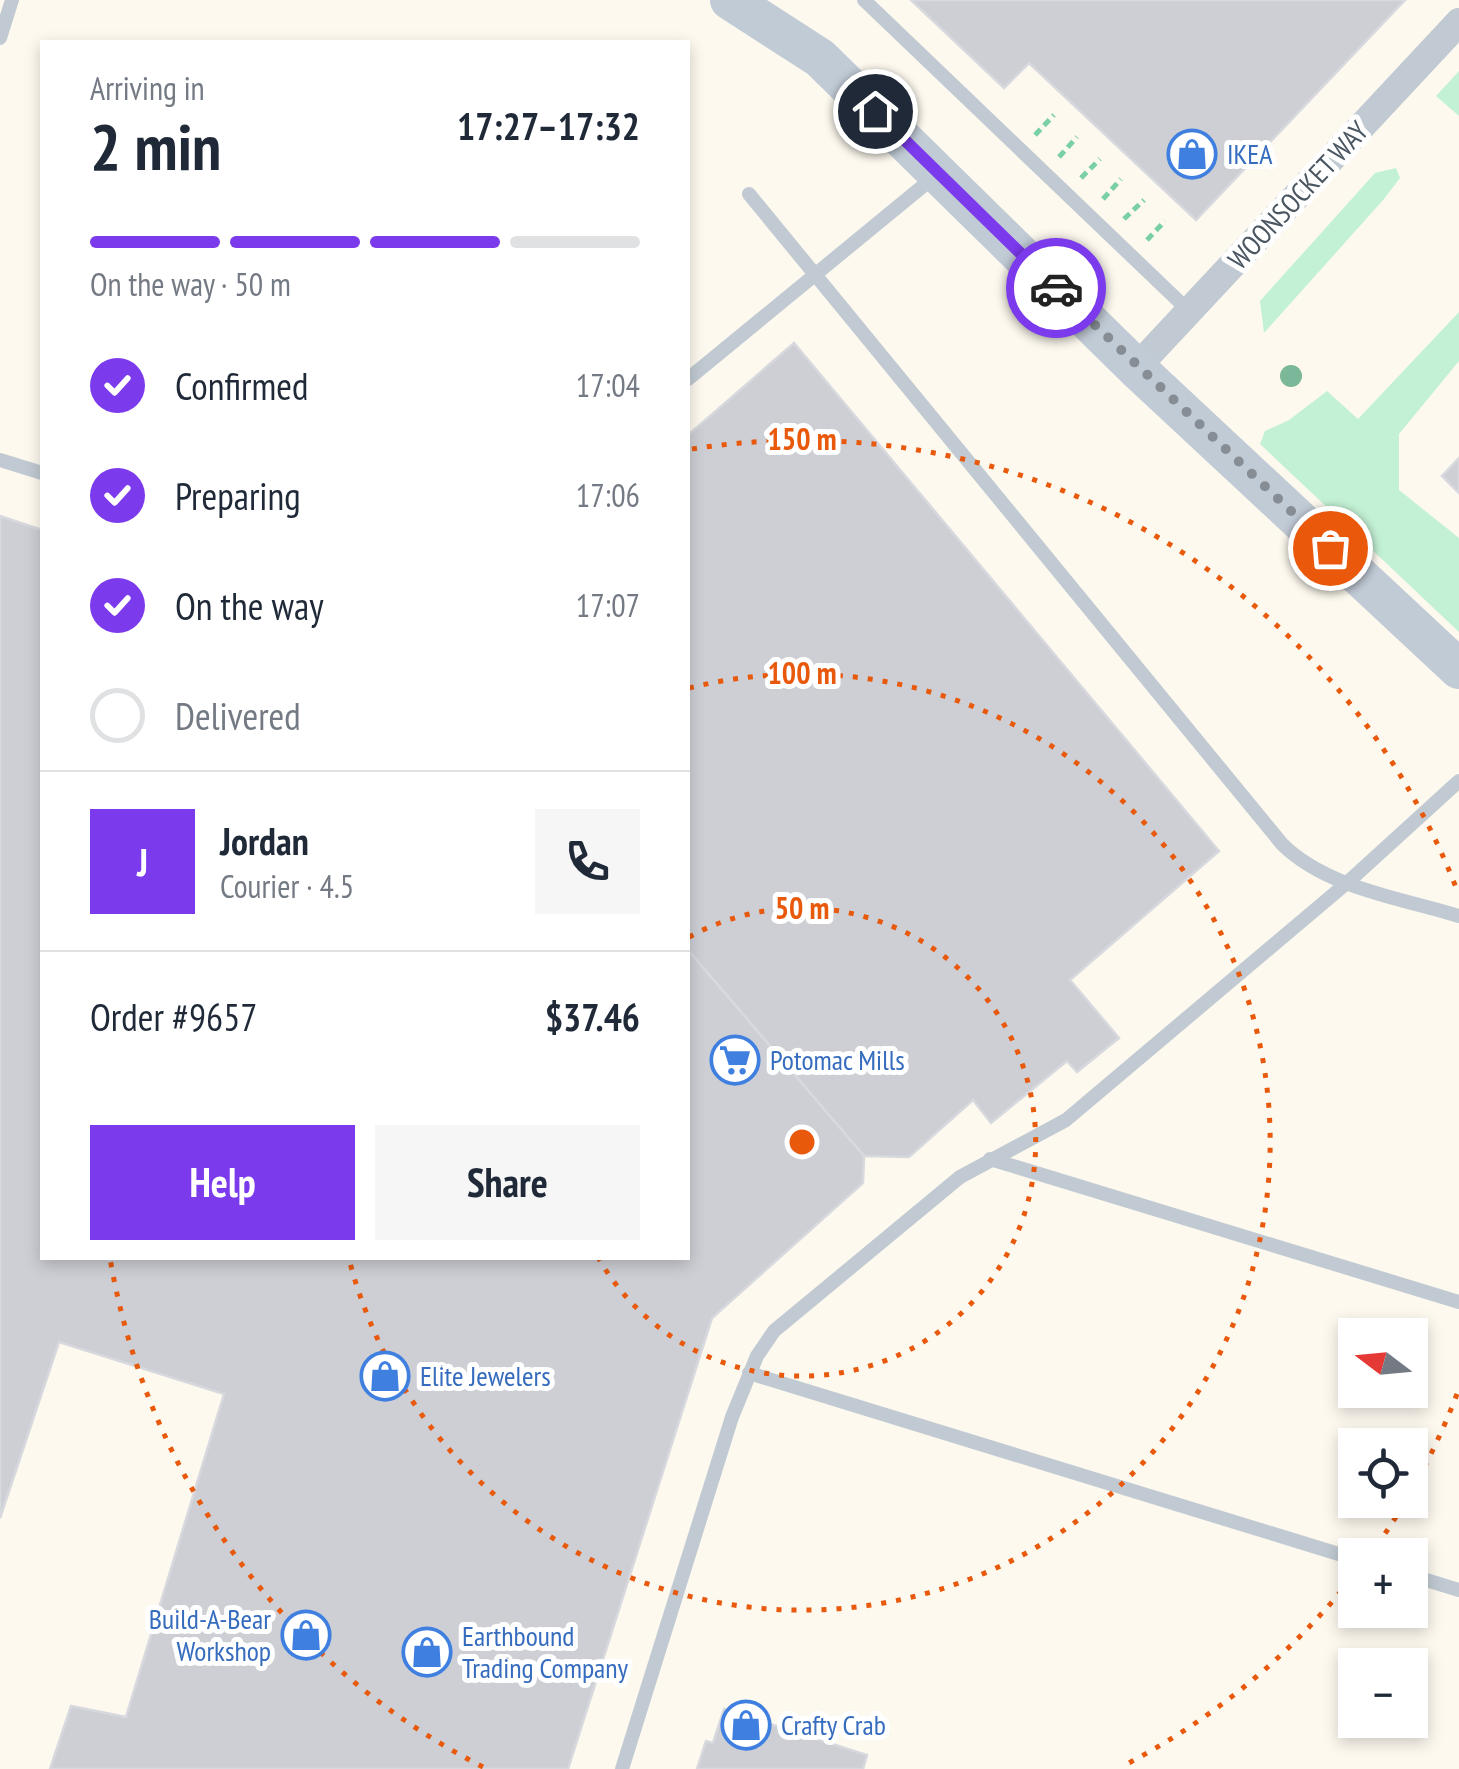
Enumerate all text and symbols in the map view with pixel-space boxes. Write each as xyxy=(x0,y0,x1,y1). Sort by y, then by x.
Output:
text: Arriving in xyxy=(90,67,205,109)
pin xyxy=(833,69,918,154)
icon: home xyxy=(848,84,903,139)
text: 17:27–17:32 xyxy=(457,101,640,150)
text: 2 min xyxy=(90,104,221,188)
street label: WOONSOCKET WAY xyxy=(1219,112,1376,277)
shop icon: IKEA xyxy=(1166,128,1218,180)
place label: IKEA xyxy=(1227,135,1273,172)
courier xyxy=(1006,238,1106,338)
icon: car xyxy=(1029,261,1084,316)
text: On the way · 50 m xyxy=(90,263,291,305)
icon: check xyxy=(90,358,145,413)
text: Confirmed xyxy=(175,361,308,410)
text: 17:04 xyxy=(576,364,640,406)
text: 150 m xyxy=(767,419,837,458)
icon: check xyxy=(90,468,145,523)
text: Preparing xyxy=(175,471,301,520)
text: 17:06 xyxy=(576,474,640,516)
pin xyxy=(1288,506,1373,591)
icon: bag xyxy=(1303,521,1358,576)
icon: check xyxy=(90,578,145,633)
text: On the way xyxy=(175,581,323,630)
text: 17:07 xyxy=(576,584,640,626)
text: 100 m xyxy=(767,653,837,692)
text: Delivered xyxy=(175,691,301,740)
button: phone xyxy=(535,809,640,914)
text: Jordan xyxy=(220,816,309,865)
text: J xyxy=(137,837,148,886)
text: Courier · 4.5 xyxy=(220,865,354,907)
text: 50 m xyxy=(775,888,829,927)
text: Order #9657 xyxy=(90,992,257,1041)
text: $37.46 xyxy=(545,992,640,1041)
supermarket icon: Potomac Mills xyxy=(709,1034,761,1086)
place label: Potomac Mills xyxy=(770,1041,905,1078)
centre of rings xyxy=(784,1124,820,1160)
button: Help xyxy=(90,1125,355,1240)
button: Share xyxy=(375,1125,640,1240)
north arrow xyxy=(1338,1318,1428,1408)
map controls xyxy=(1338,1318,1428,1738)
shop icon: Elite Jewelers xyxy=(359,1350,411,1402)
place label: Elite Jewelers xyxy=(420,1357,551,1394)
button: locate xyxy=(1338,1428,1428,1518)
button: + xyxy=(1338,1538,1428,1628)
place label: Build-A-Bear Workshop xyxy=(149,1600,271,1669)
shop icon: Build-A-Bear Workshop xyxy=(280,1609,332,1661)
place label: Earthbound Trading Company xyxy=(462,1617,629,1686)
shop icon: Earthbound Trading Company xyxy=(401,1626,453,1678)
button: − xyxy=(1338,1648,1428,1738)
shop icon: Crafty Crab xyxy=(720,1699,772,1751)
place label: Crafty Crab xyxy=(781,1706,886,1743)

